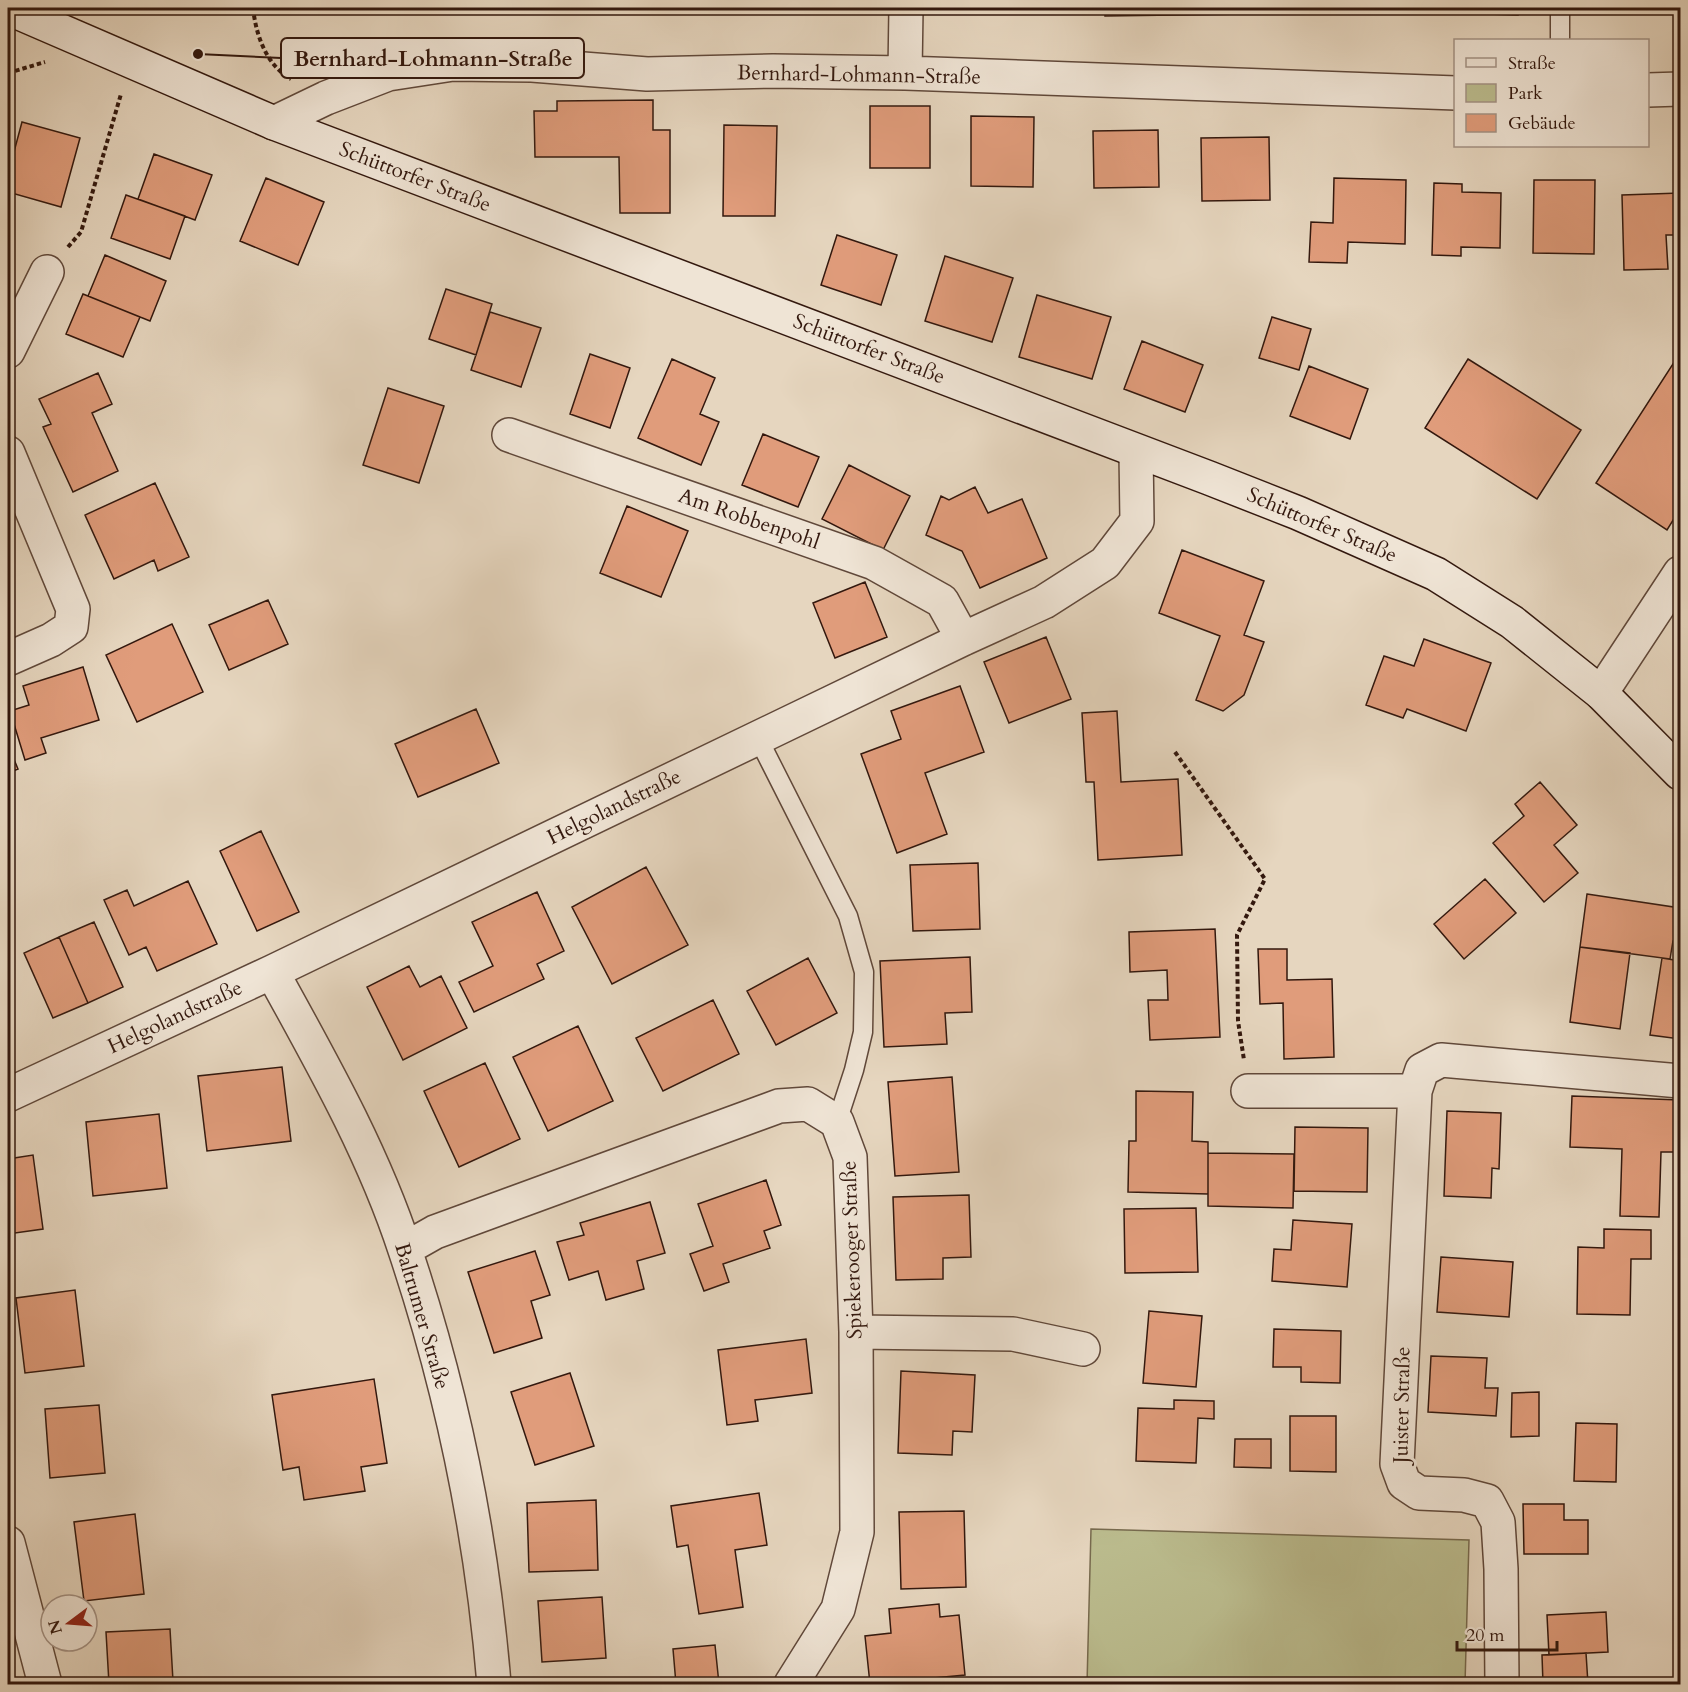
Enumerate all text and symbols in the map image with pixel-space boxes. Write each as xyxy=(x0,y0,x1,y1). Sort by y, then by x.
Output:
callout: Bernhard-Lohmann-Straße xyxy=(281,38,584,78)
legend xyxy=(1454,39,1649,147)
text: Bernhard-Lohmann-Straße xyxy=(293,44,573,74)
text: Straße xyxy=(1508,51,1556,76)
street label: Bernhard-Lohmann-Straße xyxy=(737,58,981,92)
text: Park xyxy=(1508,81,1543,106)
text: Gebäude xyxy=(1508,111,1576,136)
street label: Schüttorfer Straße xyxy=(335,135,495,219)
street label: Schüttorfer Straße xyxy=(789,307,949,391)
street label: Schüttorfer Straße xyxy=(1242,480,1402,570)
street label: Am Robbenpohl xyxy=(674,481,824,557)
street label: Helgolandstraße xyxy=(542,762,686,852)
street label: Helgolandstraße xyxy=(103,973,247,1061)
street label: Spiekerooger Straße xyxy=(834,1160,870,1340)
street label: Baltrumer Straße xyxy=(387,1239,457,1393)
street label: Juister Straße xyxy=(1386,1346,1418,1467)
north arrow xyxy=(39,1593,99,1653)
scale bar xyxy=(1457,1614,1558,1652)
text: N xyxy=(43,1617,68,1637)
text: 20 m xyxy=(1466,1623,1505,1648)

